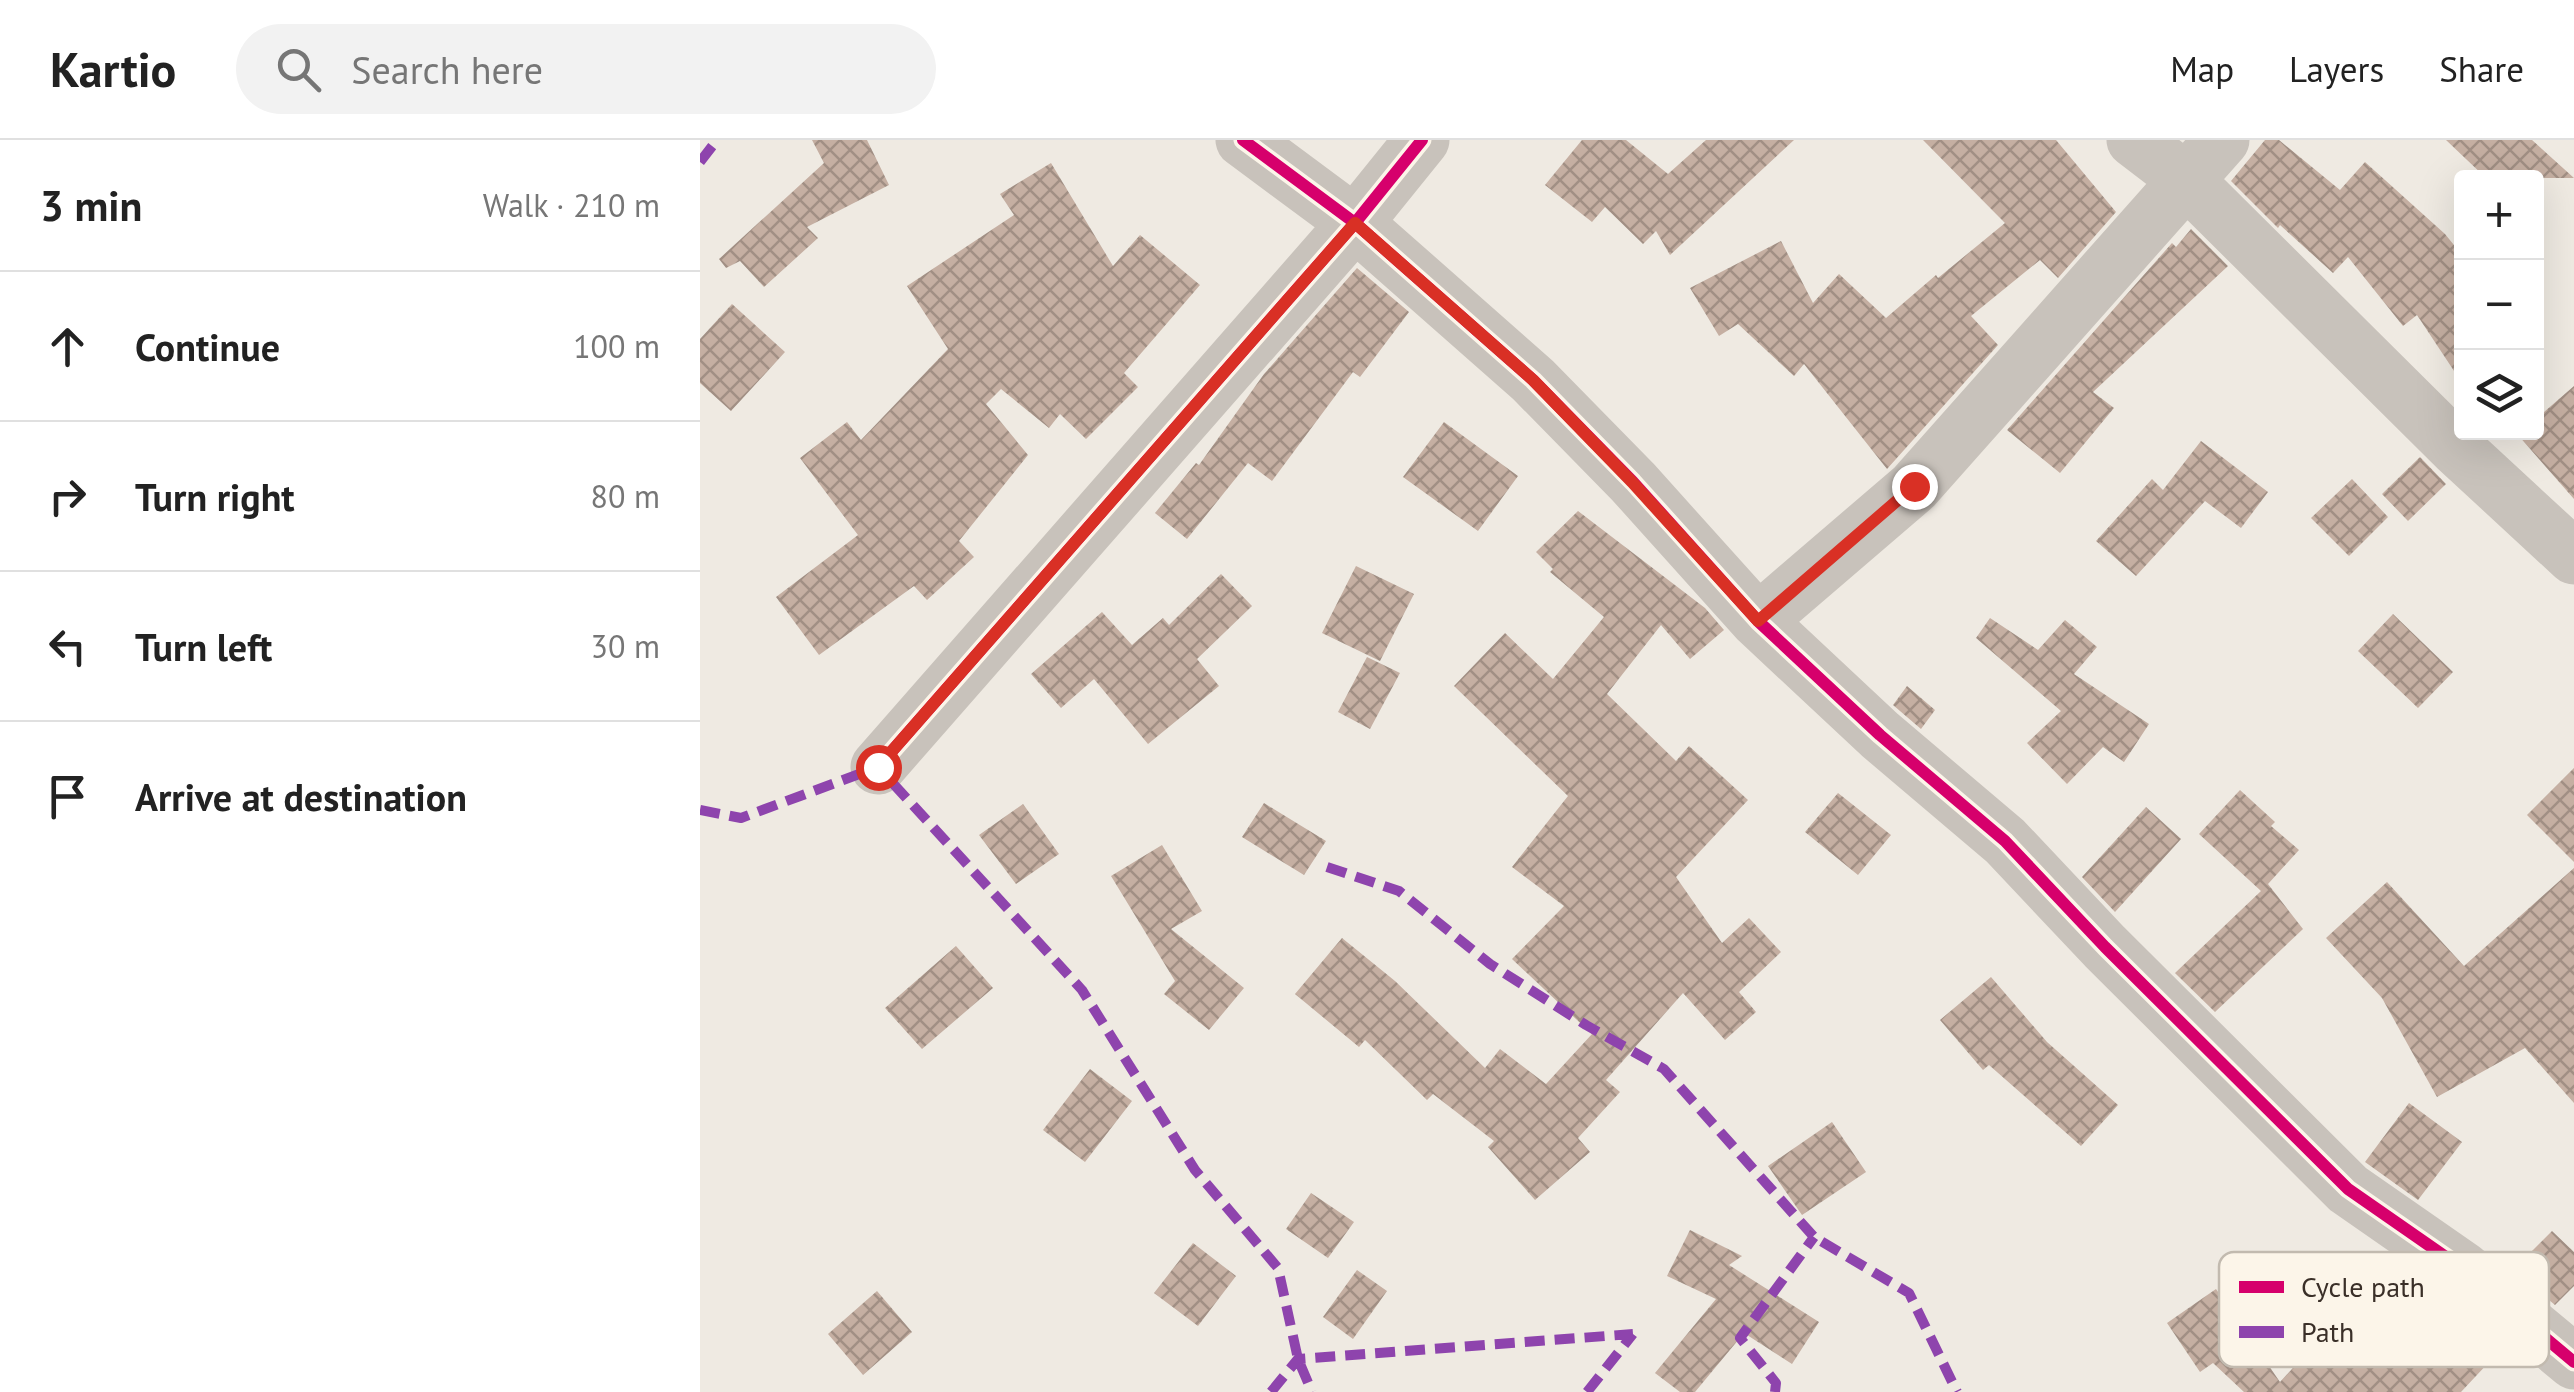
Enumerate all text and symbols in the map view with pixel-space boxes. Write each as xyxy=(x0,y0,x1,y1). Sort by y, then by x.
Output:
search box xyxy=(236,24,936,114)
text: Kartio xyxy=(50,38,176,100)
icon: search xyxy=(271,42,326,97)
text: Search here xyxy=(351,45,543,94)
text: Map xyxy=(2170,46,2234,92)
text: Layers xyxy=(2289,46,2384,92)
text: Share xyxy=(2439,46,2524,92)
map controls xyxy=(2454,170,2544,440)
button: + xyxy=(2454,170,2544,260)
text: 3 min xyxy=(40,178,142,233)
text: Walk · 210 m xyxy=(483,184,660,226)
button: − xyxy=(2454,260,2544,350)
icon: ahead xyxy=(40,319,95,374)
text: Continue xyxy=(135,322,280,371)
text: 100 m xyxy=(573,325,660,367)
button: layers xyxy=(2454,350,2544,440)
route end xyxy=(1892,464,1938,510)
icon: right xyxy=(40,469,95,524)
text: Turn right xyxy=(135,472,295,521)
text: 80 m xyxy=(591,475,660,517)
icon: left xyxy=(40,619,95,674)
text: Turn left xyxy=(135,622,272,671)
text: 30 m xyxy=(591,625,660,667)
route start xyxy=(856,745,902,791)
icon: arrive xyxy=(40,769,95,824)
text: Arrive at destination xyxy=(135,772,467,821)
legend xyxy=(2219,1252,2549,1367)
text: Cycle path xyxy=(2301,1268,2425,1305)
text: Path xyxy=(2301,1313,2354,1350)

